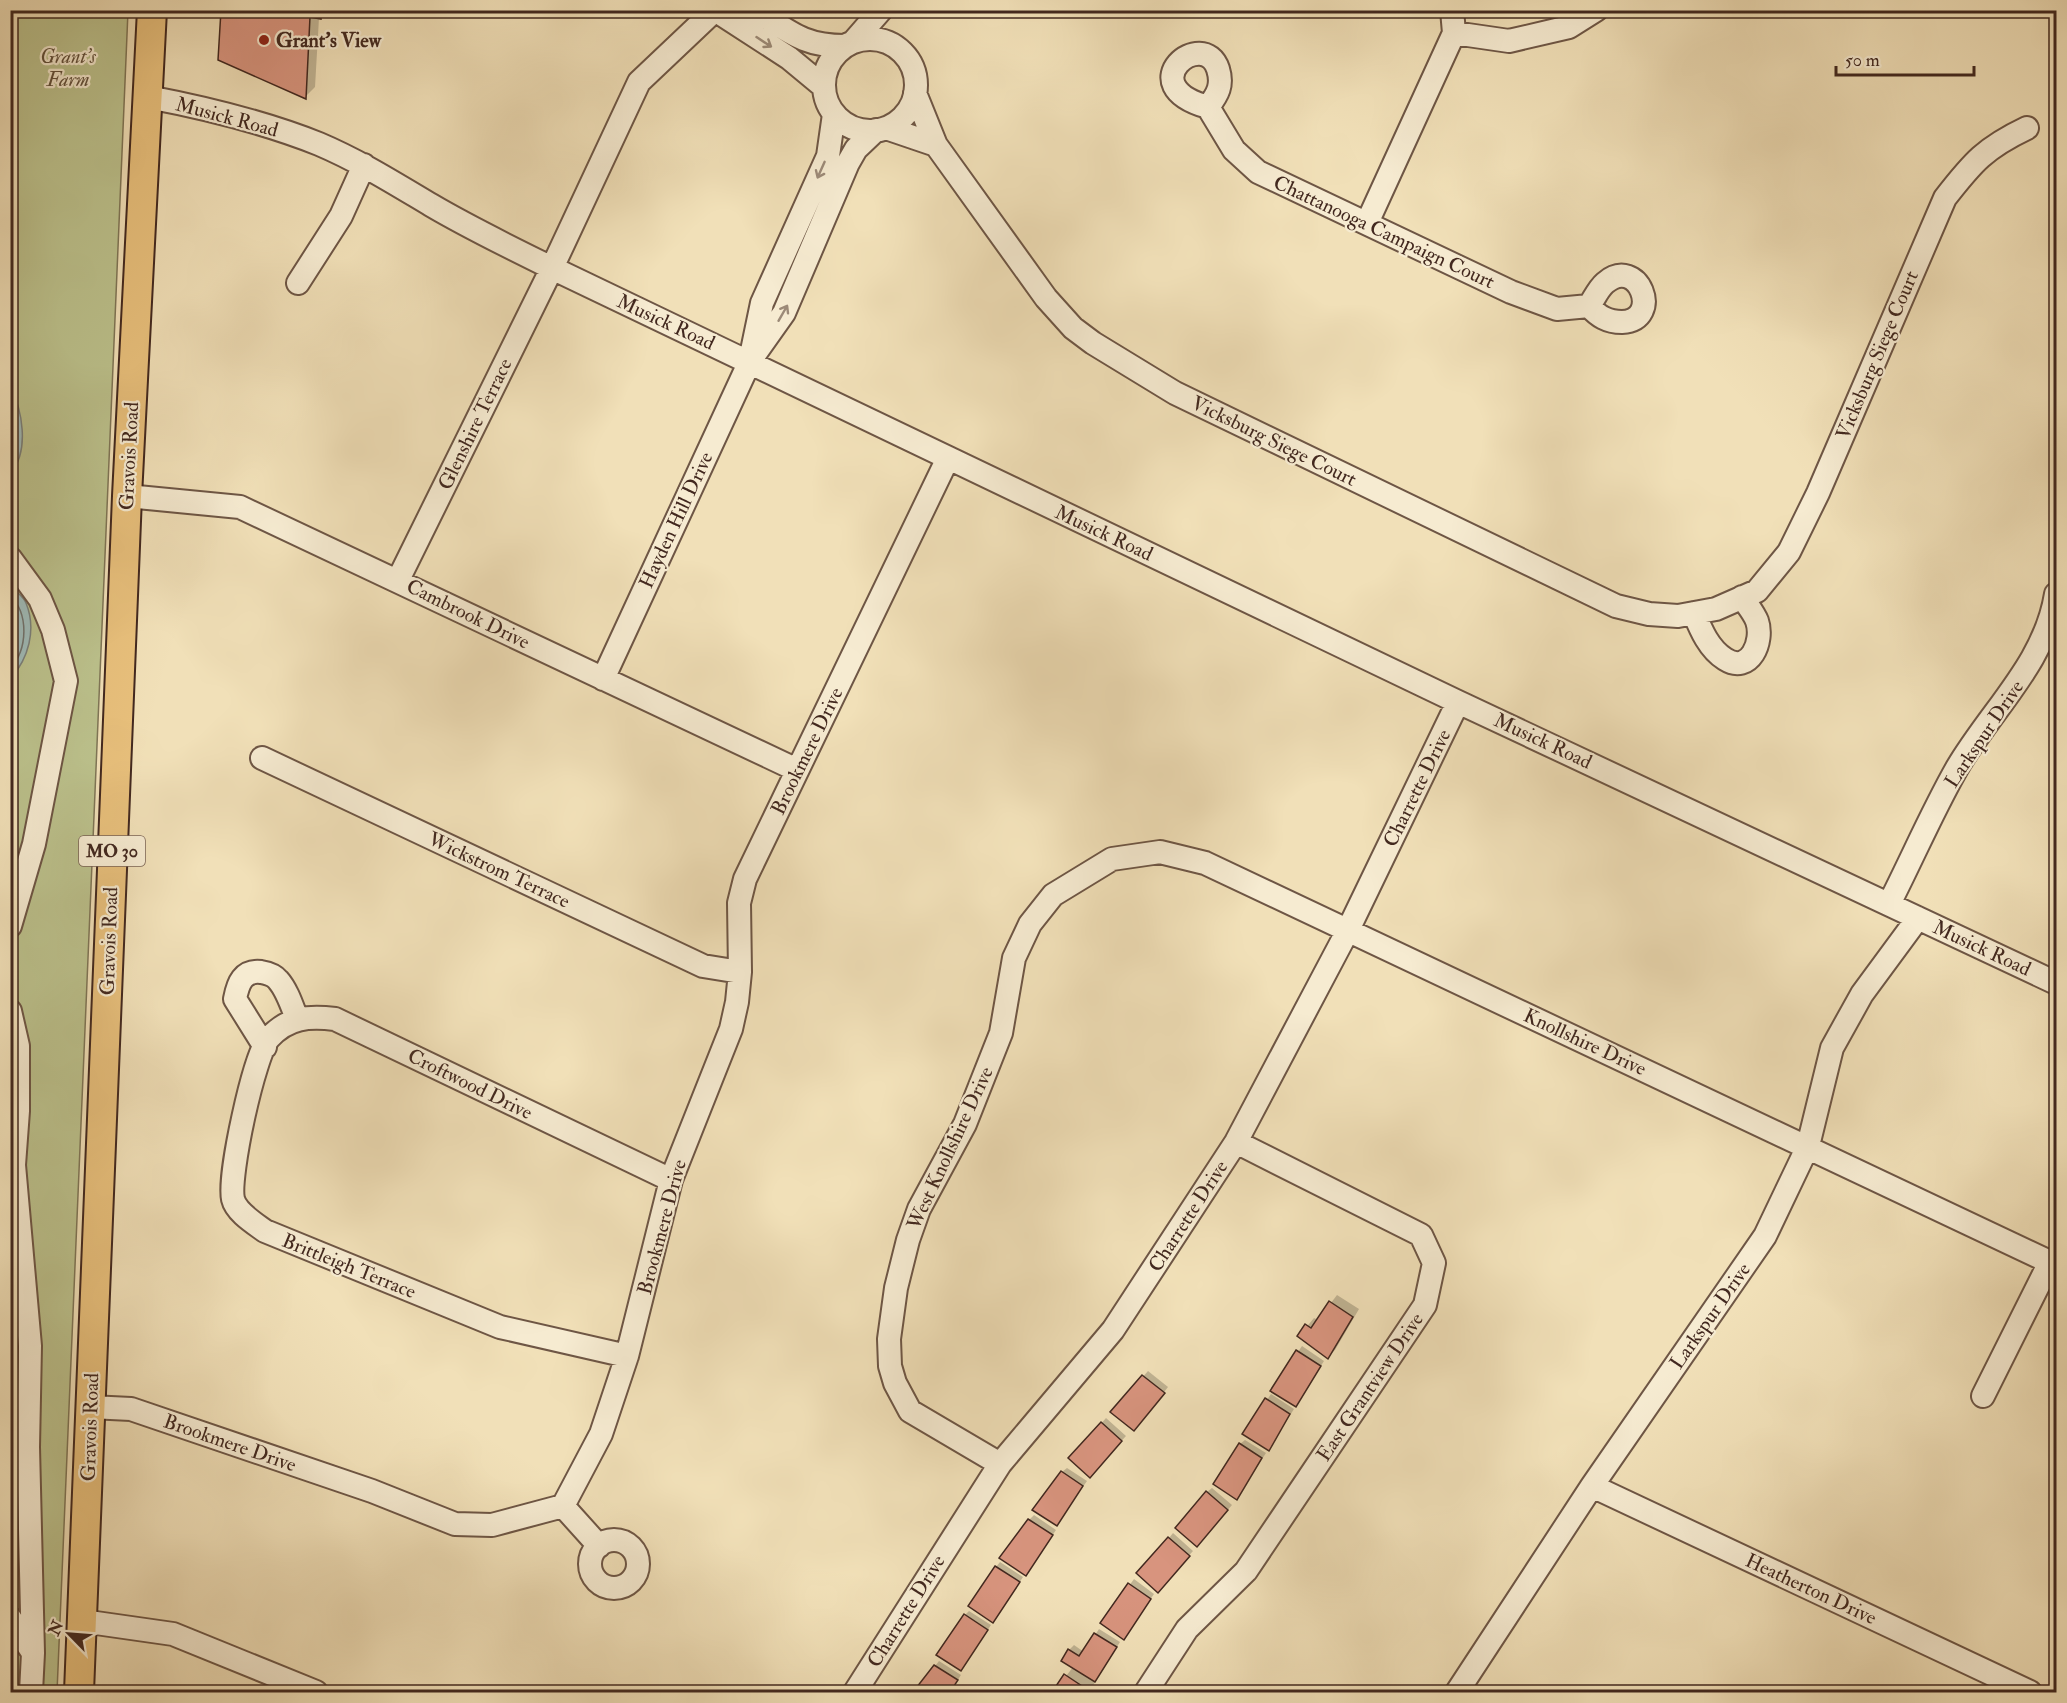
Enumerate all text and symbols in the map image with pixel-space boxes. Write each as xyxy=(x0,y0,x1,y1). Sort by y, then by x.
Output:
place label: Grant's View xyxy=(276,28,382,53)
marker: Grant's View xyxy=(257,33,271,47)
one-way arrow xyxy=(756,36,772,48)
scale bar xyxy=(1836,39,1974,77)
park label: Grant's Farm xyxy=(40,44,96,92)
text: 50 m xyxy=(1845,49,1880,72)
street label: Musick Road xyxy=(173,91,281,143)
one-way arrow xyxy=(815,161,826,179)
street label: Chattanooga Campaign Court xyxy=(1269,170,1499,295)
street label: Vicksburg Siege Court xyxy=(1830,266,1924,443)
street label: Musick Road xyxy=(613,288,719,356)
one-way arrow xyxy=(778,305,789,323)
street label: Glenshire Terrace xyxy=(432,354,518,494)
street label: Vicksburg Siege Court xyxy=(1187,390,1361,492)
street label: Gravois Road xyxy=(114,401,144,511)
street label: Hayden Hill Drive xyxy=(633,448,719,592)
street label: Musick Road xyxy=(1051,499,1157,567)
street label: Cambrook Drive xyxy=(402,573,534,655)
street label: Larkspur Drive xyxy=(1939,676,2030,793)
street label: Brookmere Drive xyxy=(765,683,849,819)
street label: Musick Road xyxy=(1490,707,1596,775)
street label: Charrette Drive xyxy=(1378,725,1456,851)
street label: Wickstrom Terrace xyxy=(423,826,574,914)
road number: MO 30 xyxy=(79,836,145,866)
street label: Gravois Road xyxy=(95,886,123,996)
street label: Musick Road xyxy=(1929,914,2035,982)
street label: Knollshire Drive xyxy=(1520,1003,1650,1081)
street label: Croftwood Drive xyxy=(404,1043,536,1125)
street label: West Knollshire Drive xyxy=(901,1063,999,1234)
street label: Charrette Drive xyxy=(1143,1156,1233,1276)
street label: Brookmere Drive xyxy=(632,1157,692,1297)
street label: Brittleigh Terrace xyxy=(278,1228,420,1304)
street label: Larkspur Drive xyxy=(1664,1258,1757,1375)
street label: East Grantview Drive xyxy=(1311,1308,1429,1466)
street label: Gravois Road xyxy=(76,1372,104,1482)
street label: Brookmere Drive xyxy=(160,1409,300,1477)
street label: Heatherton Drive xyxy=(1741,1548,1881,1630)
street label: Charrette Drive xyxy=(862,1550,950,1672)
north arrow xyxy=(39,1604,99,1664)
text: N xyxy=(44,1617,69,1640)

